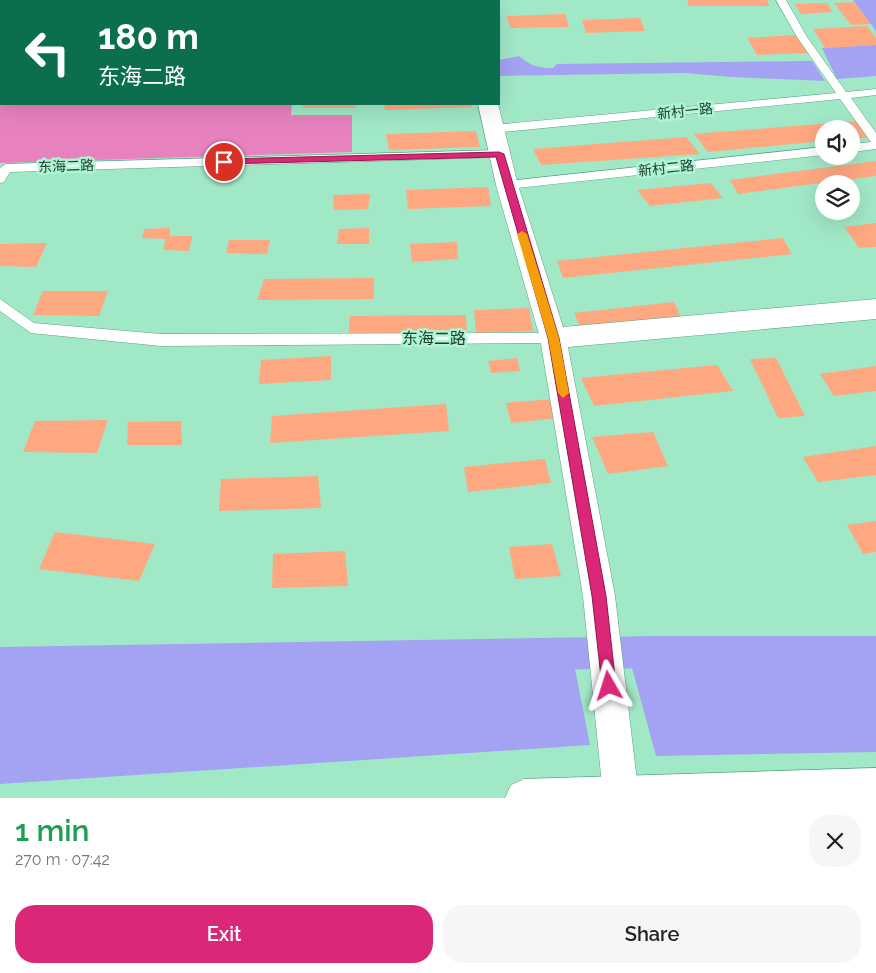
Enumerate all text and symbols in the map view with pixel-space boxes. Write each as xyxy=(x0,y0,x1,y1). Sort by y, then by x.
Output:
text: 180 m xyxy=(98,16,199,57)
icon: left xyxy=(15,20,80,85)
text: 东海二路 xyxy=(98,63,186,89)
street label: 新村一路 xyxy=(656,100,714,122)
map controls xyxy=(815,120,860,220)
button: sound xyxy=(815,120,860,165)
pin xyxy=(203,141,245,183)
icon: arrive xyxy=(210,148,238,176)
street label: 东海二路 xyxy=(38,157,94,175)
street label: 新村二路 xyxy=(637,157,695,179)
button: layers xyxy=(815,175,860,220)
street label: 东海二路 xyxy=(402,329,466,348)
position arrow xyxy=(582,659,634,711)
text: 1 min xyxy=(15,813,90,848)
button: close xyxy=(809,815,861,867)
text: 270 m · 07:42 xyxy=(15,850,110,869)
button: Exit xyxy=(15,905,433,963)
button: Share xyxy=(443,905,861,963)

